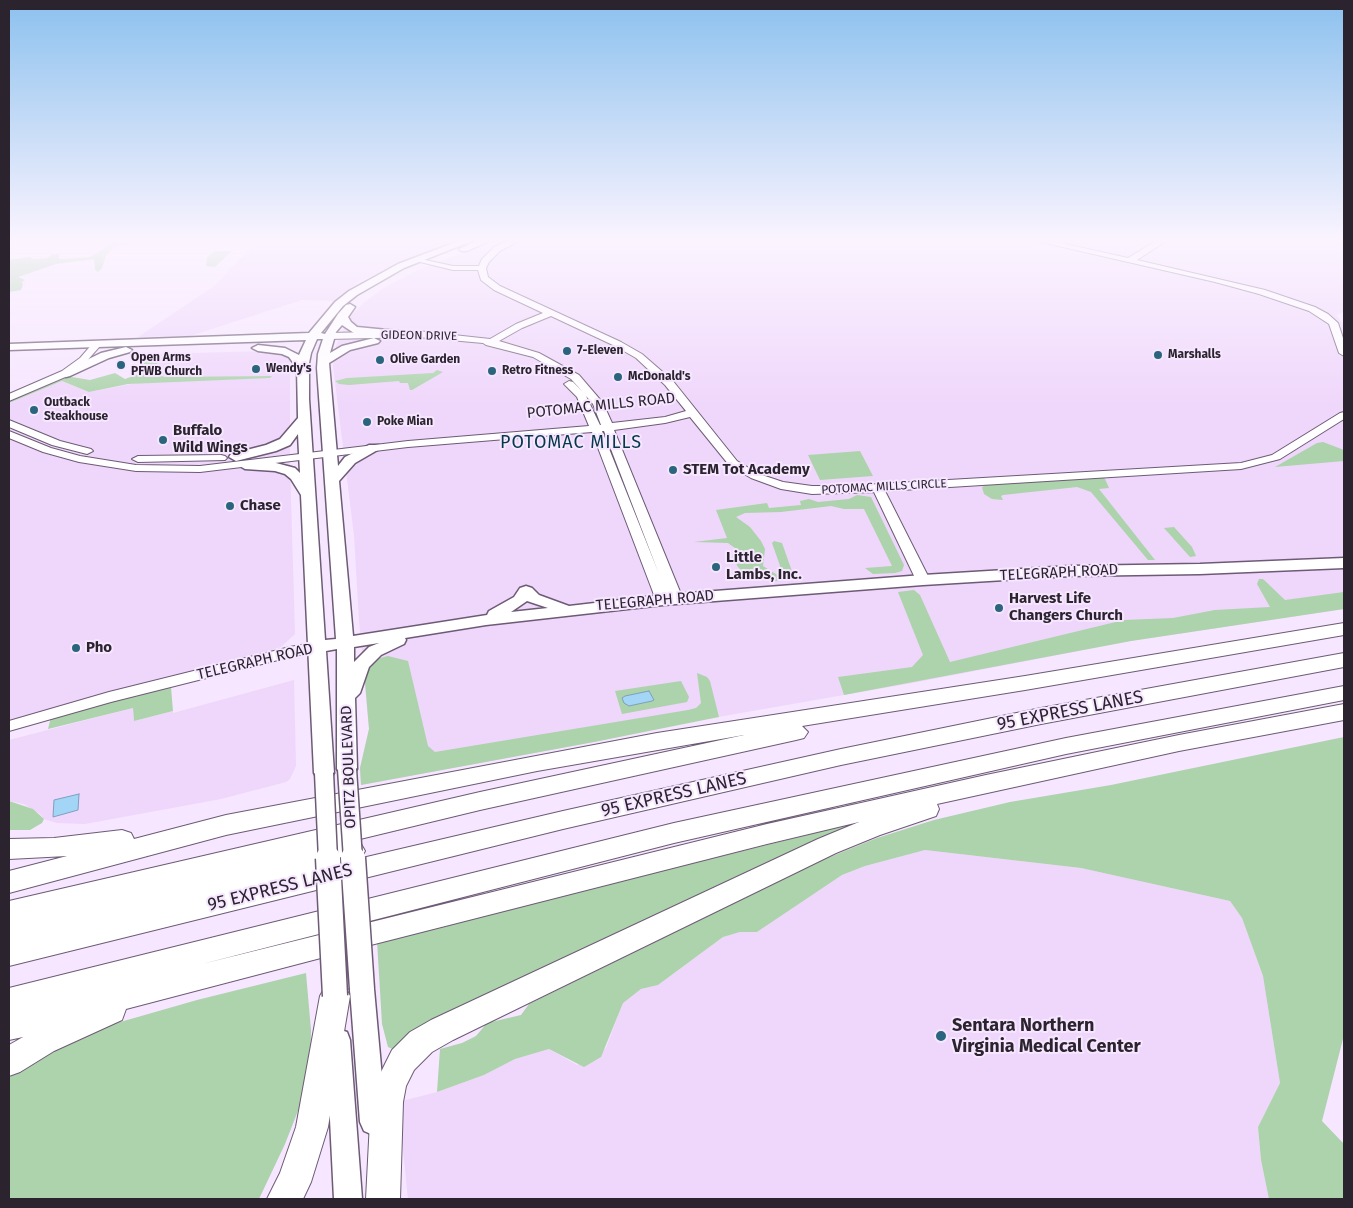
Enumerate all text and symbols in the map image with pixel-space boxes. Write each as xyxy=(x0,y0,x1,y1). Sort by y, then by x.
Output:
street label: GIDEON DRIVE xyxy=(381,328,457,344)
place label: 7-Eleven xyxy=(577,344,623,358)
marker: 7-Eleven xyxy=(561,345,573,357)
place label: Marshalls xyxy=(1168,348,1221,362)
marker: Marshalls xyxy=(1152,349,1164,361)
place label: Open Arms PFWB Church xyxy=(131,351,202,379)
place label: Olive Garden xyxy=(390,353,460,367)
marker: Olive Garden xyxy=(374,354,386,366)
marker: Open Arms PFWB Church xyxy=(115,359,127,371)
place label: Wendy's xyxy=(266,362,312,376)
marker: Wendy's xyxy=(250,363,262,375)
place label: Retro Fitness xyxy=(502,364,573,378)
marker: Retro Fitness xyxy=(486,365,498,377)
place label: McDonald's xyxy=(628,370,691,384)
marker: McDonald's xyxy=(612,371,624,383)
street label: POTOMAC MILLS ROAD xyxy=(526,389,676,423)
place label: Outback Steakhouse xyxy=(44,396,108,424)
marker: Outback Steakhouse xyxy=(28,404,40,416)
place label: Poke Mian xyxy=(377,415,433,429)
marker: Poke Mian xyxy=(361,416,373,428)
place label: Buffalo Wild Wings xyxy=(173,422,248,457)
district label: POTOMAC MILLS xyxy=(498,432,644,454)
marker: Buffalo Wild Wings xyxy=(157,434,169,446)
place label: STEM Tot Academy xyxy=(683,461,810,479)
marker: STEM Tot Academy xyxy=(667,464,679,476)
street label: POTOMAC MILLS CIRCLE xyxy=(821,477,947,497)
place label: Chase xyxy=(240,497,281,515)
marker: Chase xyxy=(224,500,236,512)
place label: Little Lambs, Inc. xyxy=(726,549,802,584)
marker: Little Lambs, Inc. xyxy=(710,561,722,573)
street label: TELEGRAPH ROAD xyxy=(999,561,1119,585)
street label: TELEGRAPH ROAD xyxy=(595,587,715,615)
place label: Harvest Life Changers Church xyxy=(1009,590,1123,625)
marker: Harvest Life Changers Church xyxy=(993,602,1005,614)
place label: Pho xyxy=(86,639,112,657)
street label: TELEGRAPH ROAD xyxy=(195,640,315,684)
marker: Pho xyxy=(70,642,82,654)
street label: 95 EXPRESS LANES xyxy=(995,686,1145,736)
street label: OPITZ BOULEVARD xyxy=(338,705,360,829)
street label: 95 EXPRESS LANES xyxy=(599,768,749,822)
street label: 95 EXPRESS LANES xyxy=(205,860,355,916)
place label: Sentara Northern Virginia Medical Center xyxy=(952,1015,1141,1058)
marker: Sentara Northern Virginia Medical Center xyxy=(934,1029,948,1043)

